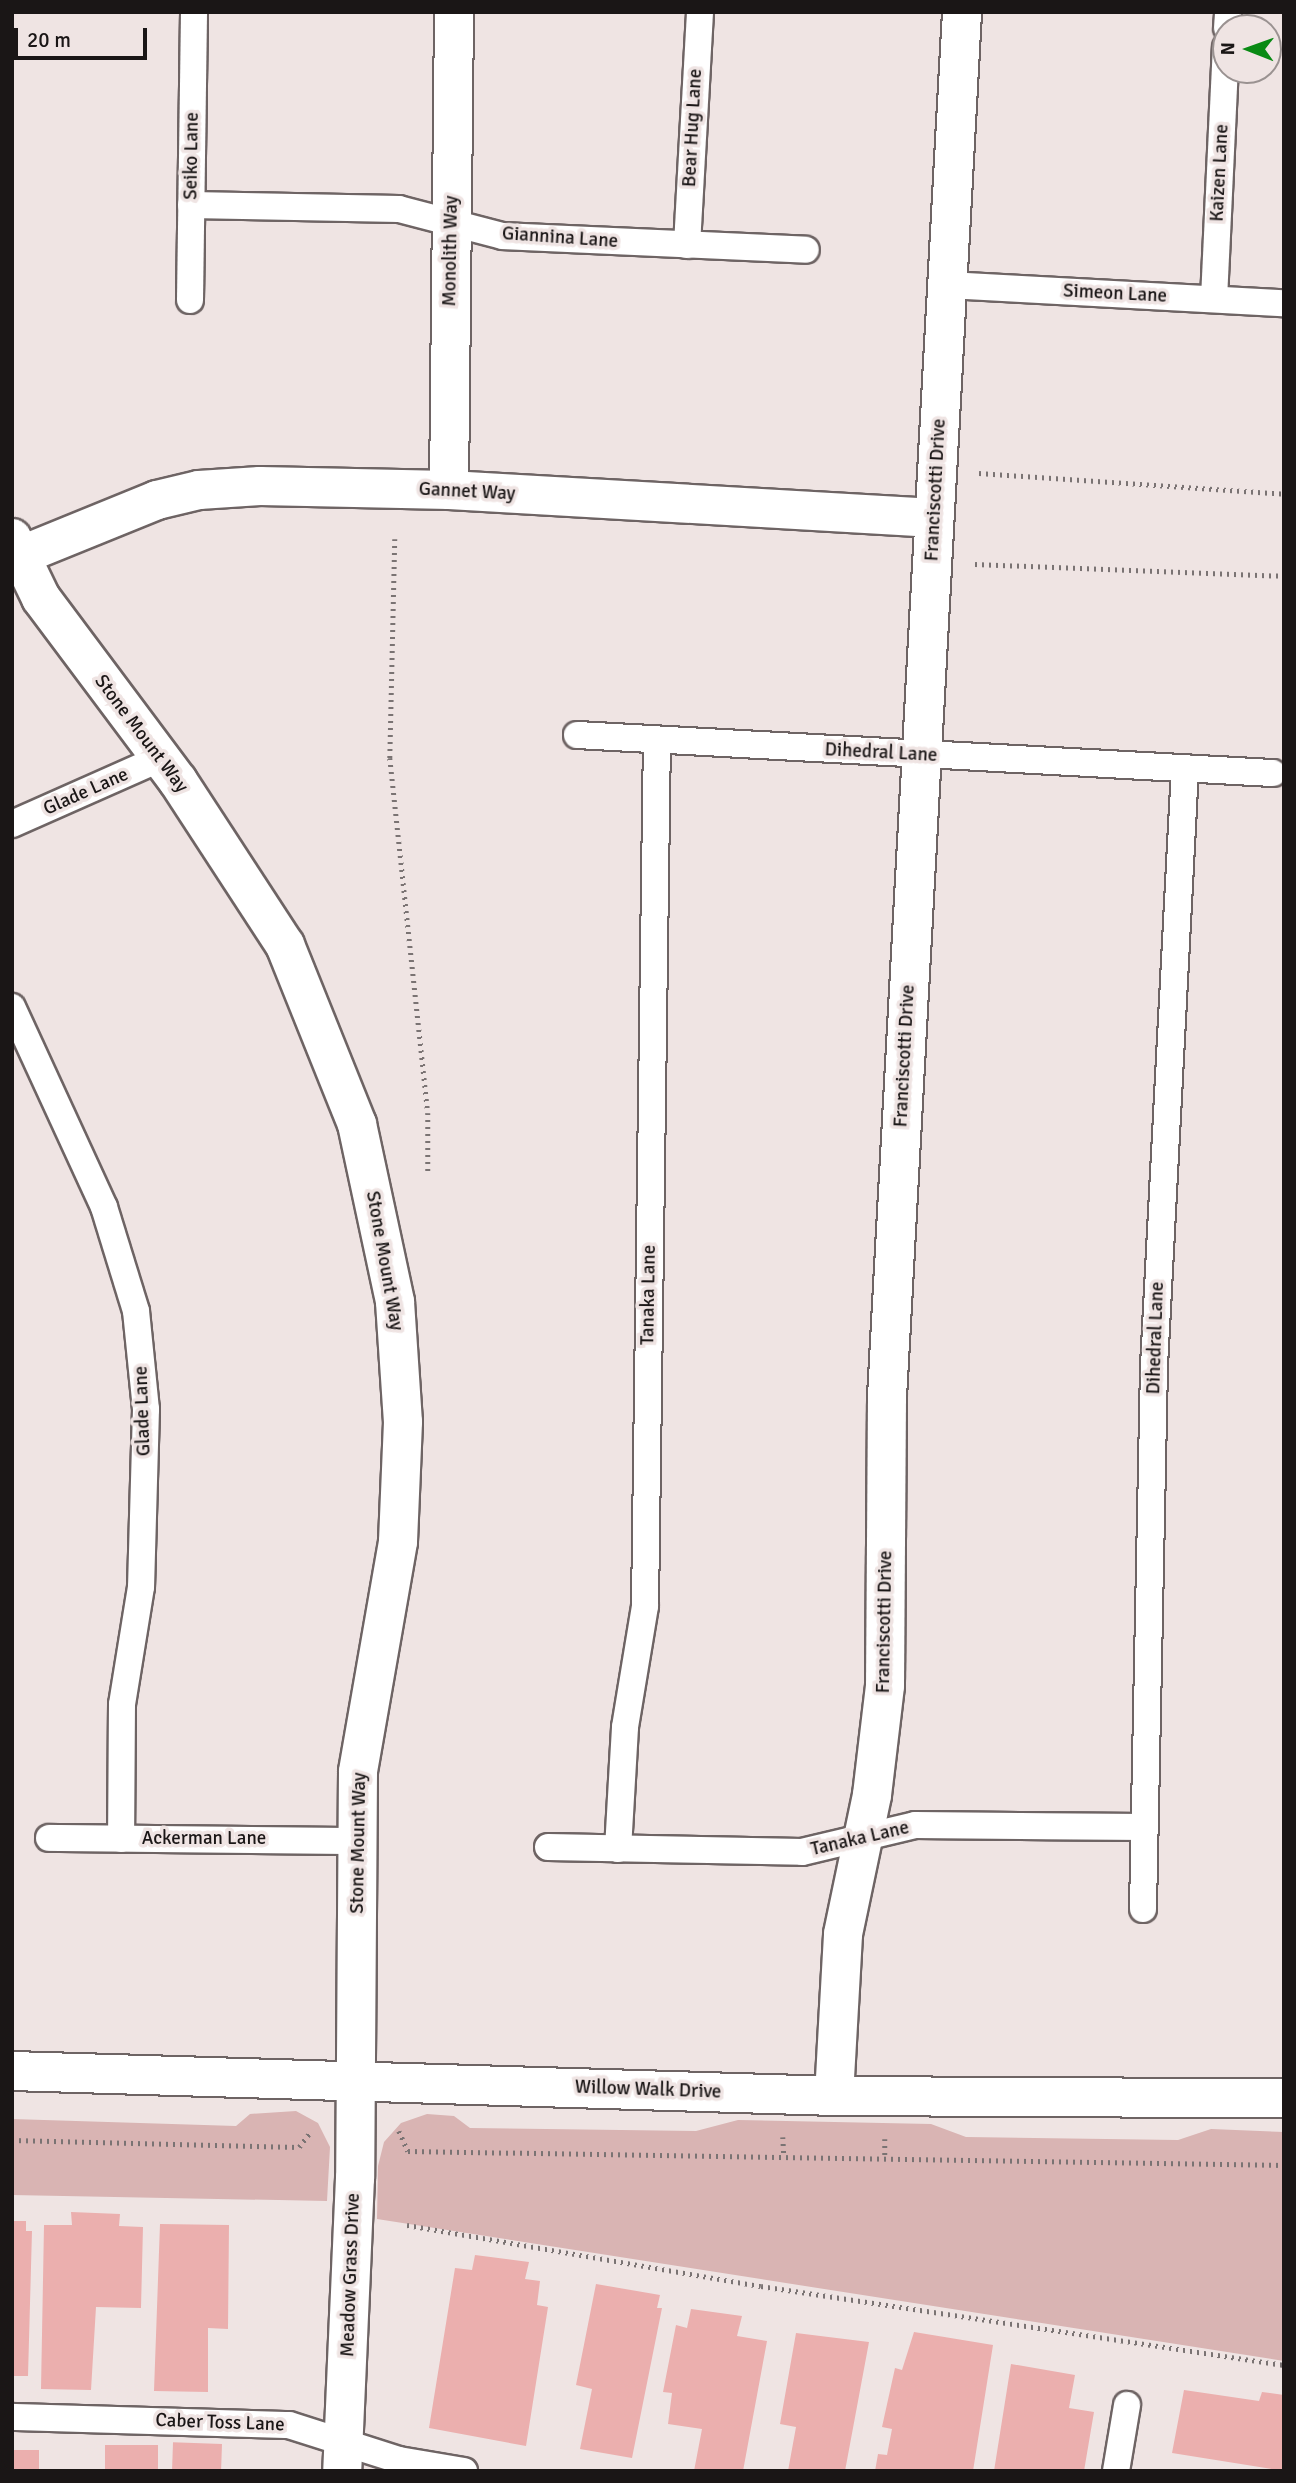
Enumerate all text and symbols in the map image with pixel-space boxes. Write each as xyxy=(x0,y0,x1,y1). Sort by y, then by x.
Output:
scale bar xyxy=(18,14,150,58)
north arrow xyxy=(1212,14,1282,84)
text: 20 m xyxy=(27,27,71,53)
text: N xyxy=(1216,42,1240,55)
street label: Bear Hug Lane xyxy=(679,68,707,188)
street label: Seiko Lane xyxy=(180,112,204,200)
street label: Kaizen Lane xyxy=(1206,124,1234,222)
street label: Monolith Way xyxy=(439,195,463,307)
street label: Giannina Lane xyxy=(501,223,619,253)
street label: Simeon Lane xyxy=(1062,280,1168,308)
street label: Franciscotti Drive xyxy=(921,418,951,562)
street label: Gannet Way xyxy=(418,478,516,506)
street label: Stone Mount Way xyxy=(89,671,193,797)
street label: Dihedral Lane xyxy=(824,739,938,767)
street label: Glade Lane xyxy=(40,763,132,821)
street label: Franciscotti Drive xyxy=(890,984,920,1128)
street label: Stone Mount Way xyxy=(360,1189,408,1333)
street label: Tanaka Lane xyxy=(637,1245,661,1345)
street label: Dihedral Lane xyxy=(1143,1281,1169,1395)
street label: Glade Lane xyxy=(130,1365,156,1457)
street label: Franciscotti Drive xyxy=(872,1550,898,1694)
street label: Stone Mount Way xyxy=(346,1772,372,1914)
street label: Tanaka Lane xyxy=(809,1817,911,1861)
street label: Ackerman Lane xyxy=(142,1828,266,1850)
street label: Willow Walk Drive xyxy=(574,2076,722,2104)
street label: Meadow Grass Drive xyxy=(337,2193,365,2357)
street label: Caber Toss Lane xyxy=(155,2409,285,2437)

